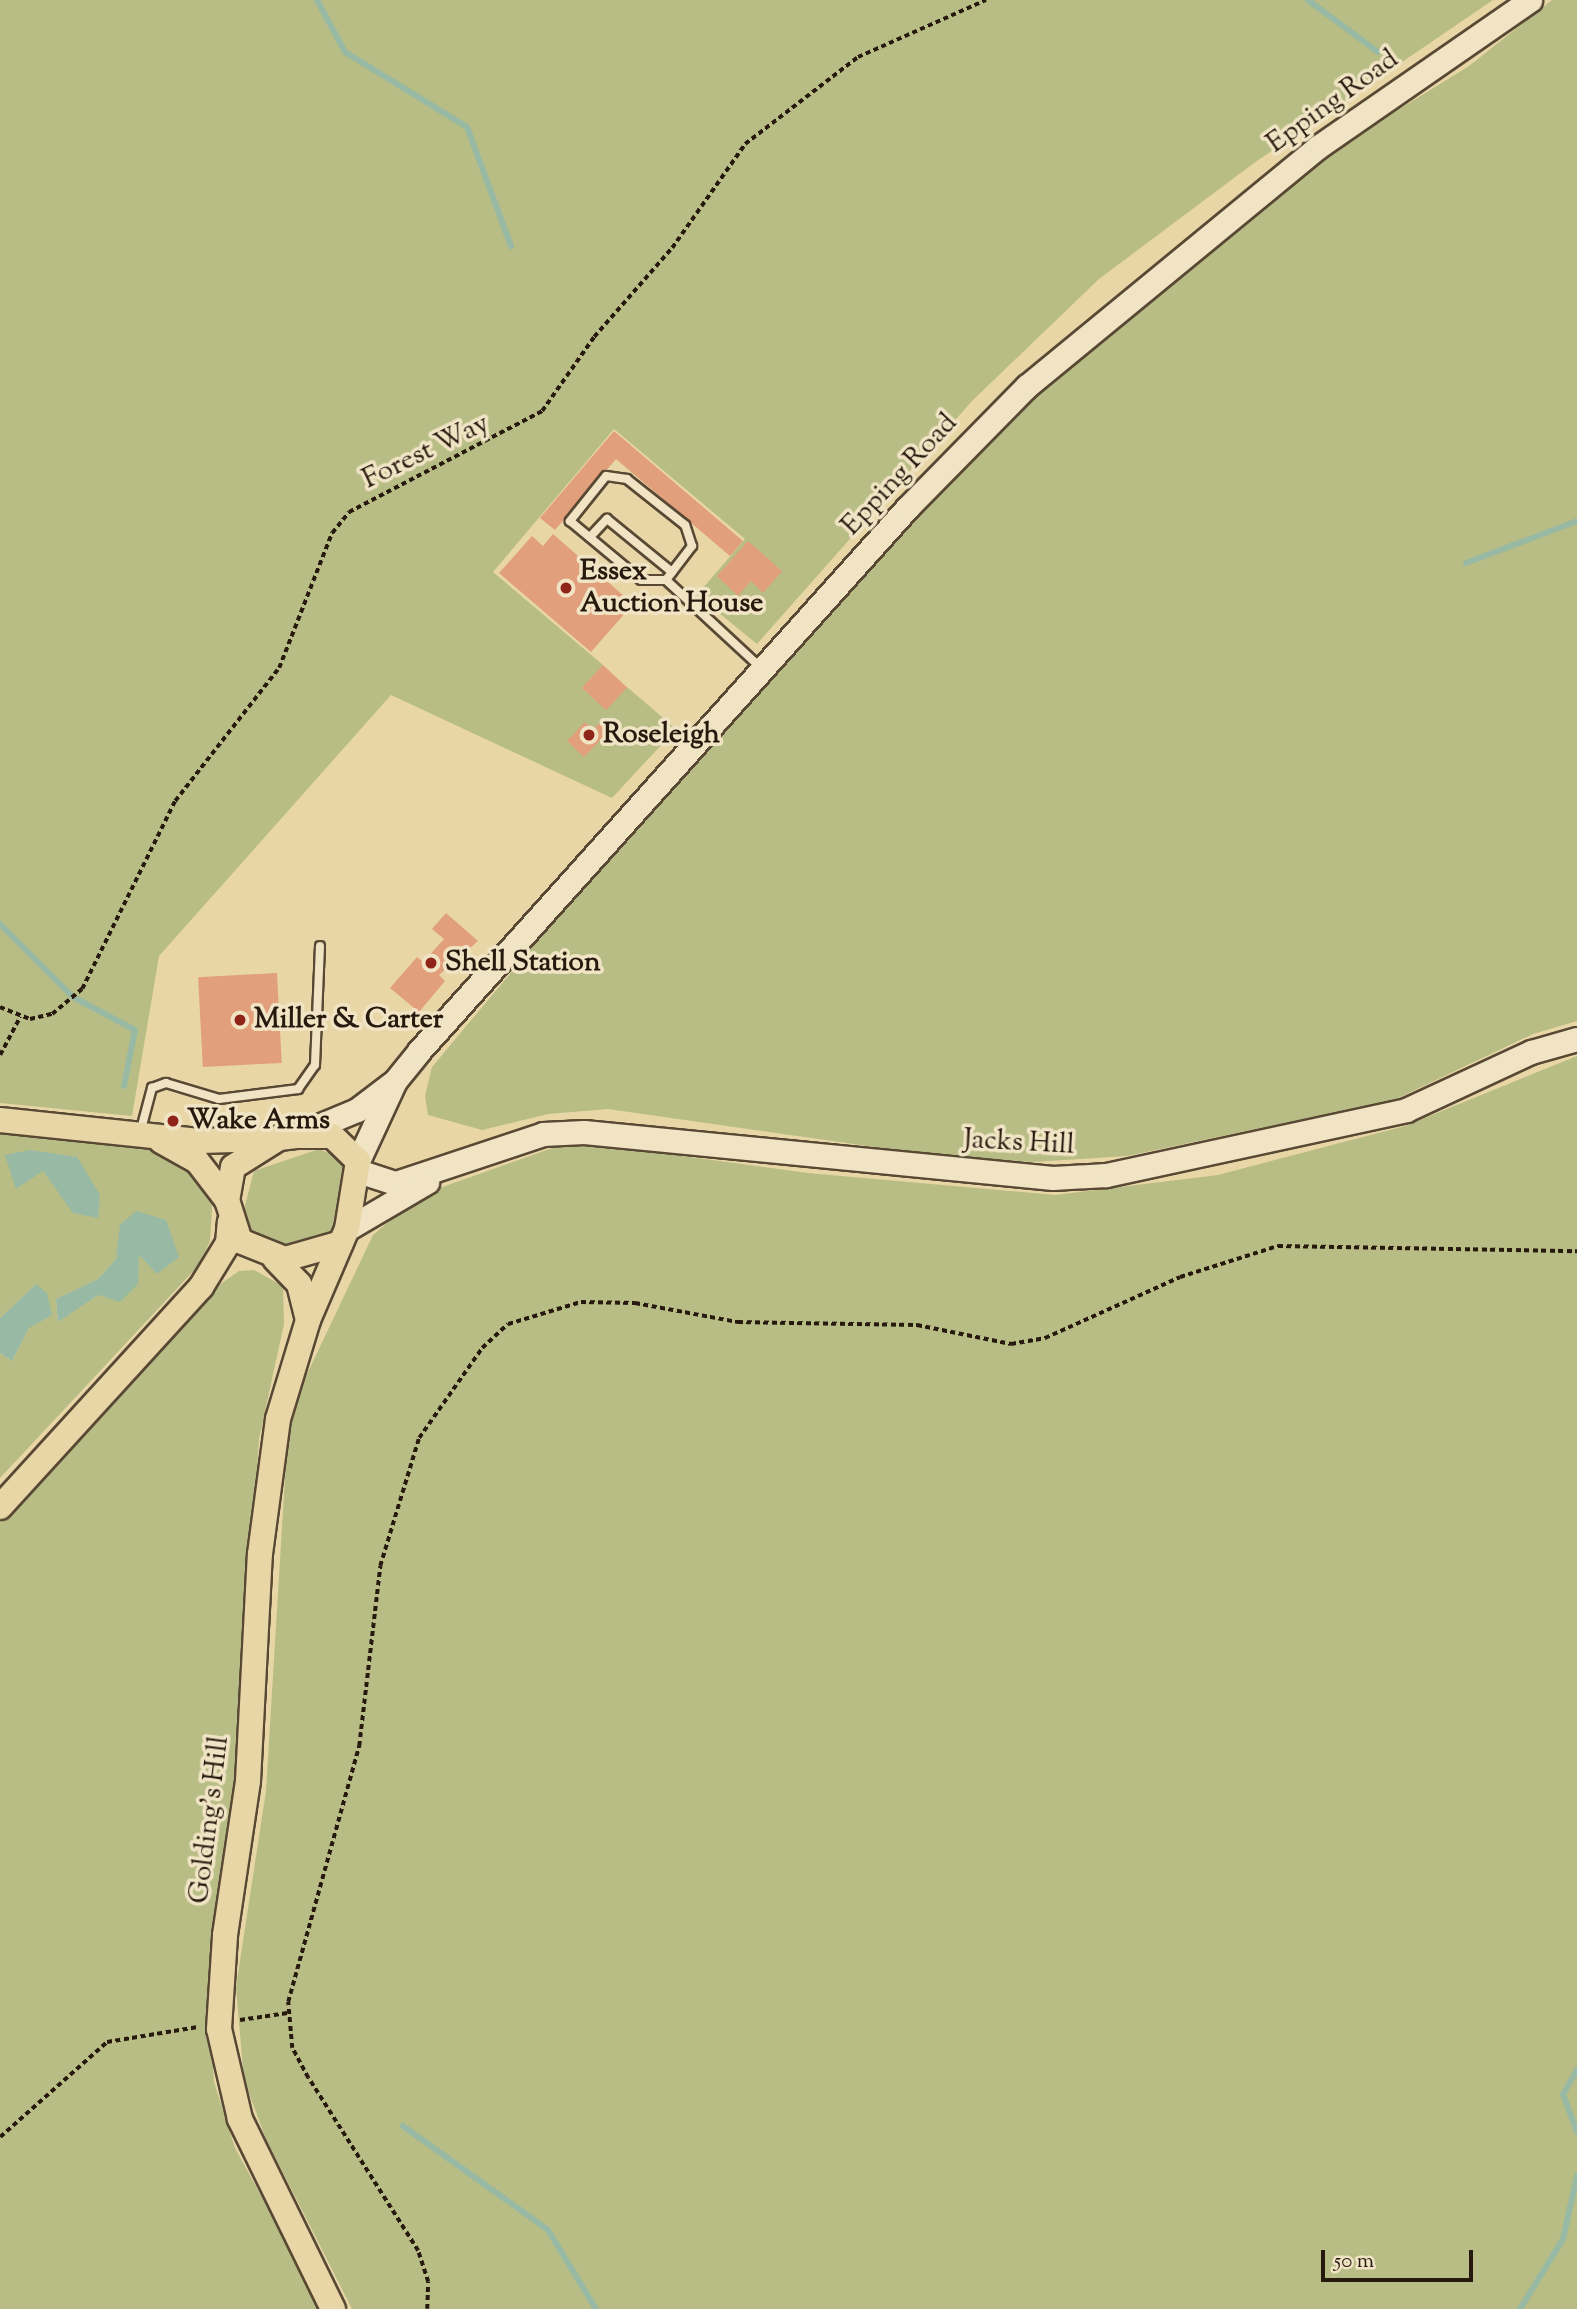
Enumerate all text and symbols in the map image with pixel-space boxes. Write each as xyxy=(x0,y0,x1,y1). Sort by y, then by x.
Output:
street label: Epping Road xyxy=(1261,43,1405,161)
street label: Forest Way xyxy=(357,407,495,497)
street label: Epping Road xyxy=(835,407,965,543)
place label: Essex Auction House xyxy=(580,555,763,621)
marker: Essex Auction House xyxy=(558,580,574,596)
place label: Roseleigh xyxy=(603,718,720,752)
marker: Roseleigh xyxy=(581,727,597,743)
place label: Shell Station xyxy=(445,946,600,980)
marker: Shell Station xyxy=(423,955,439,971)
place label: Miller & Carter xyxy=(254,1003,443,1037)
marker: Miller & Carter xyxy=(232,1012,248,1028)
place label: Wake Arms xyxy=(187,1104,330,1138)
marker: Wake Arms xyxy=(165,1113,181,1129)
street label: Jacks Hill xyxy=(963,1123,1075,1163)
street label: Golding's Hill xyxy=(183,1734,237,1906)
scale bar xyxy=(1325,2236,1477,2280)
text: 50 m xyxy=(1334,2247,1374,2277)

